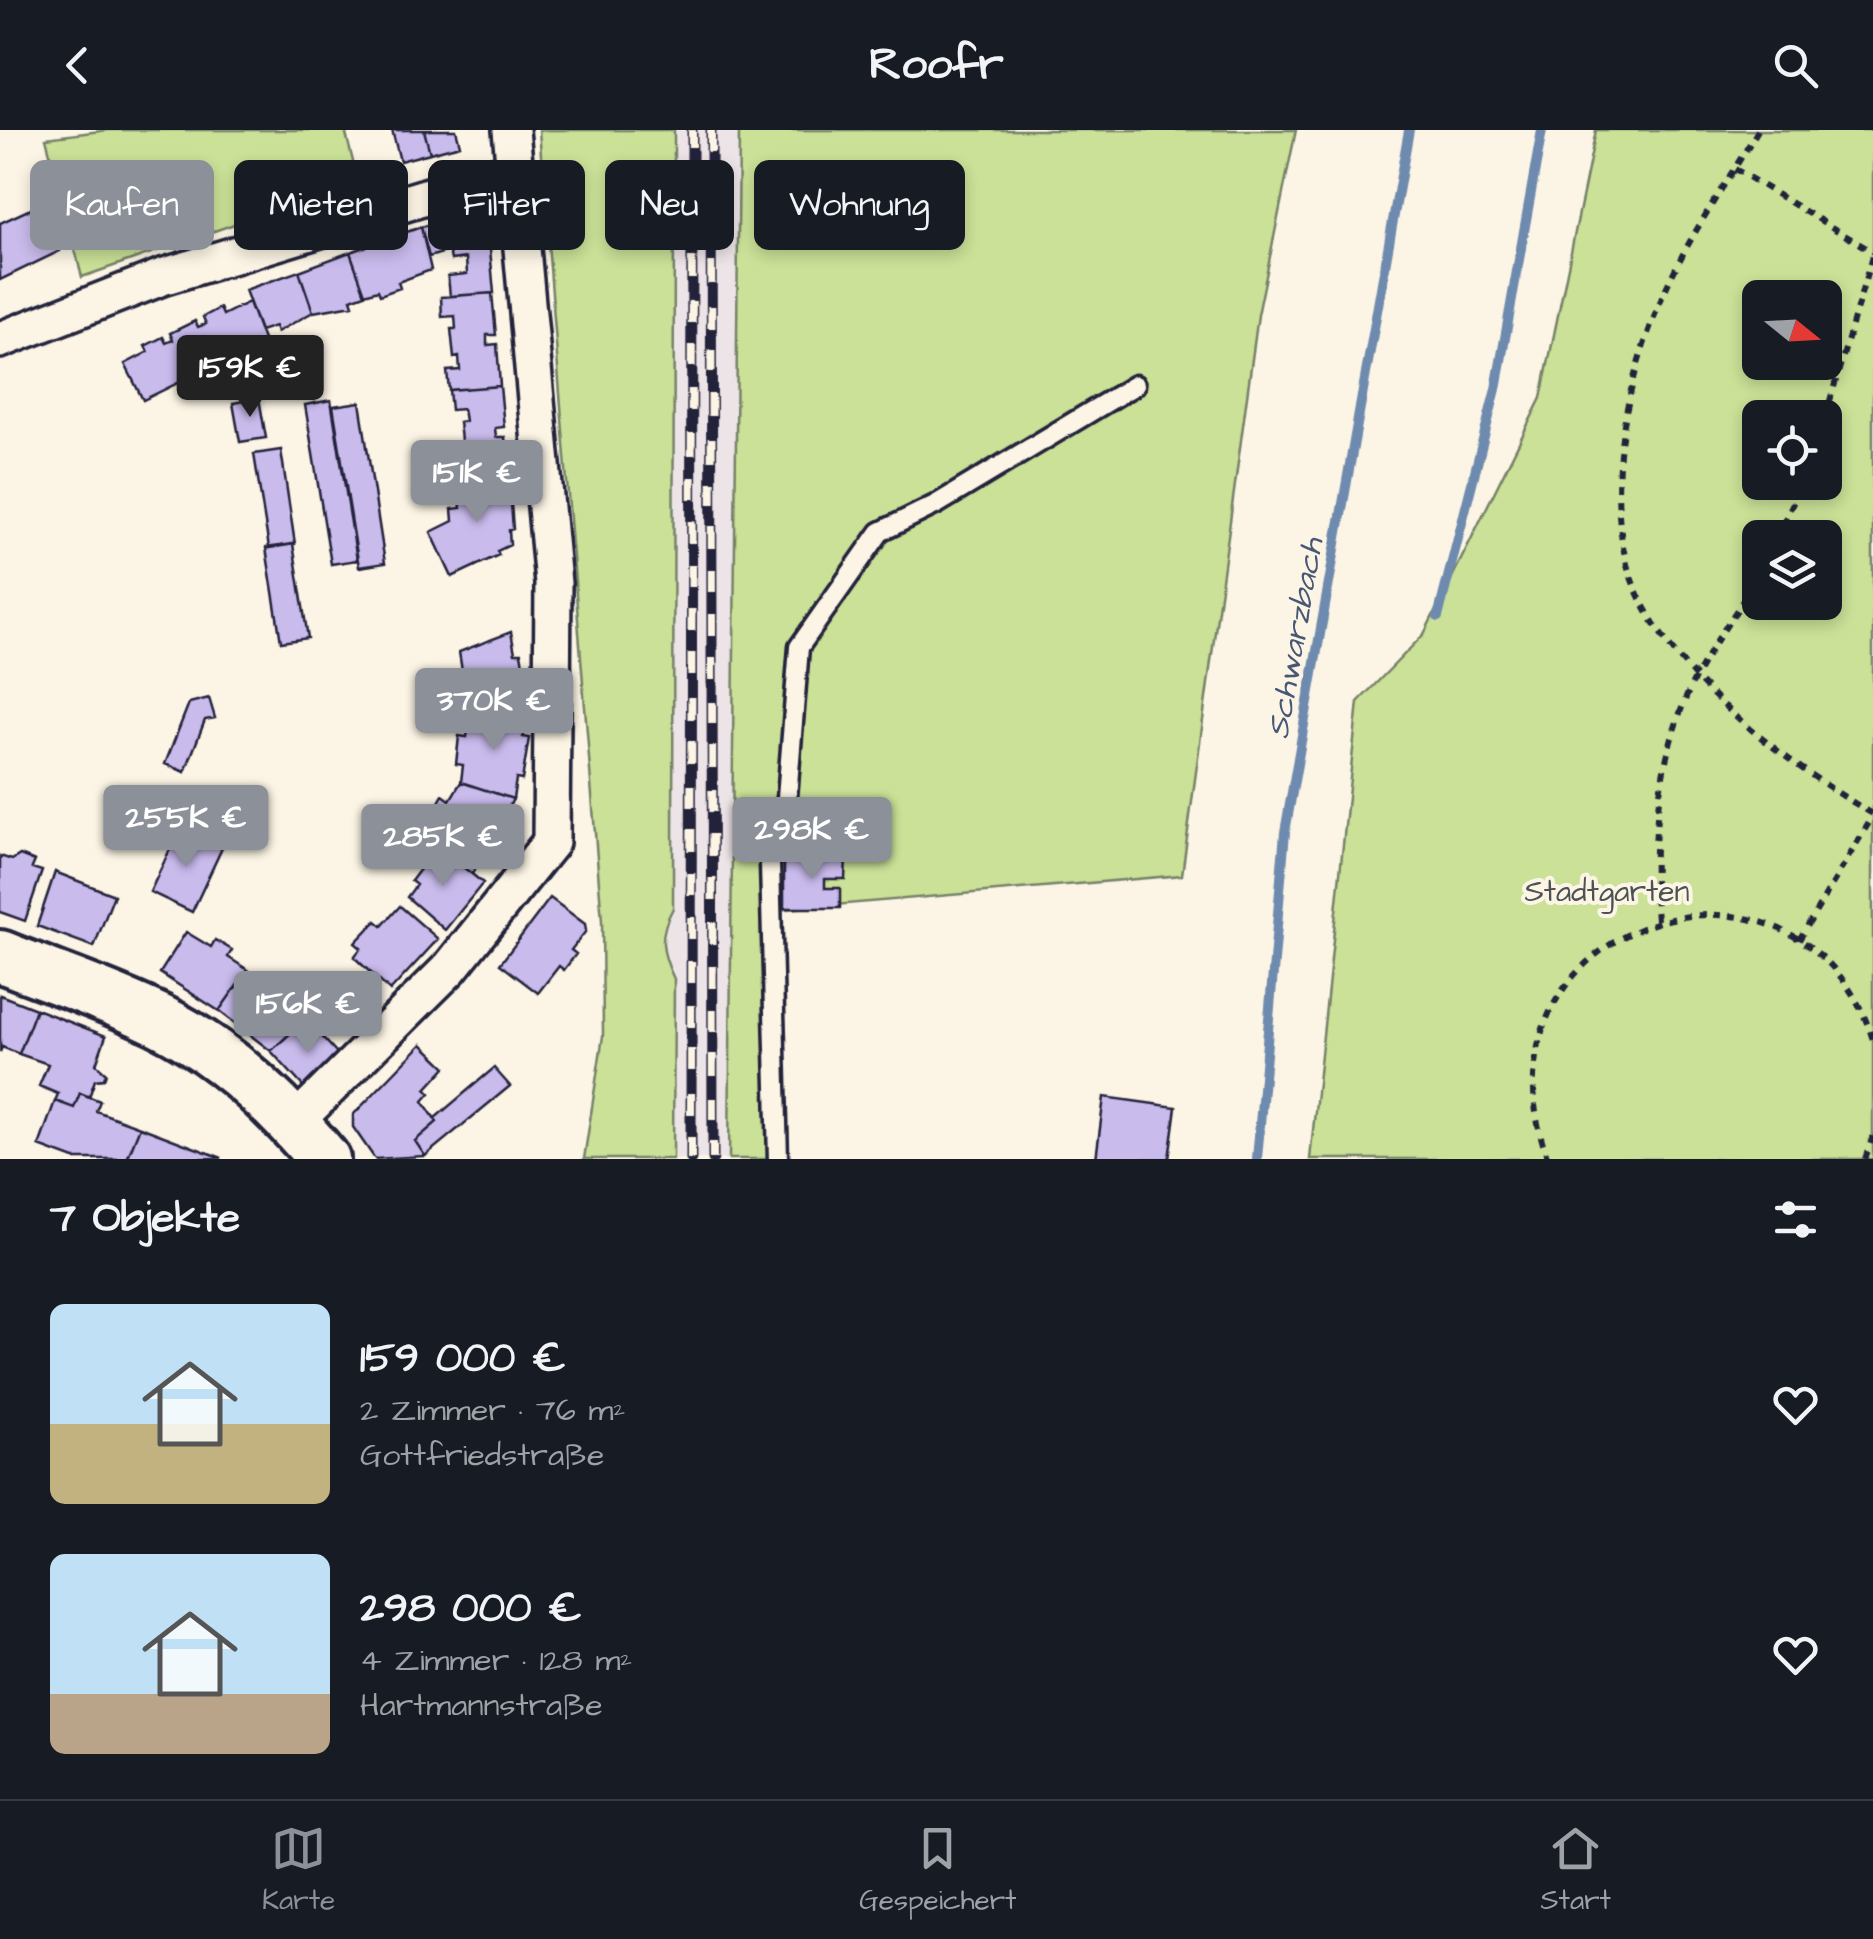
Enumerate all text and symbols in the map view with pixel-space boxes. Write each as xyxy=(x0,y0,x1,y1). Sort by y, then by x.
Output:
text: Roofr xyxy=(869,34,1004,96)
icon: back xyxy=(50,38,105,93)
icon: search xyxy=(1768,38,1823,93)
chip: Kaufen xyxy=(30,160,214,250)
chip: Mieten xyxy=(234,160,408,250)
chip: Filter xyxy=(428,160,585,250)
chip: Neu xyxy=(605,160,734,250)
chip: Wohnung xyxy=(754,160,965,250)
north arrow xyxy=(1742,280,1842,380)
map controls xyxy=(1742,280,1842,620)
pin: 159K € xyxy=(169,335,331,420)
text: 159K € xyxy=(199,345,301,390)
button: locate xyxy=(1742,400,1842,500)
pin: 151K € xyxy=(396,440,558,525)
text: 151K € xyxy=(433,450,521,495)
button: layers xyxy=(1742,520,1842,620)
water label: Schwarzbach xyxy=(1256,533,1335,742)
pin: 370K € xyxy=(413,668,575,753)
text: 370K € xyxy=(437,678,551,723)
pin: 255K € xyxy=(105,785,267,870)
text: 255K € xyxy=(125,795,247,840)
pin: 298K € xyxy=(731,797,893,882)
pin: 285K € xyxy=(362,804,524,889)
text: 298K € xyxy=(755,807,869,852)
text: 285K € xyxy=(383,814,503,859)
park label: Stadtgarten xyxy=(1525,871,1689,914)
pin: 156K € xyxy=(227,971,389,1056)
text: 156K € xyxy=(256,981,360,1026)
text: 7 Objekte xyxy=(50,1190,240,1248)
icon: filters xyxy=(1768,1192,1823,1247)
text: 159 000 € xyxy=(360,1330,566,1388)
icon: home xyxy=(130,1344,250,1464)
icon: heart xyxy=(1768,1377,1823,1432)
text: 2 Zimmer · 76 m² xyxy=(360,1388,625,1433)
text: Gottfriedstraße xyxy=(360,1433,604,1478)
text: 298 000 € xyxy=(360,1580,582,1638)
icon: home xyxy=(130,1594,250,1714)
icon: heart xyxy=(1768,1627,1823,1682)
text: 4 Zimmer · 128 m² xyxy=(360,1638,632,1683)
text: Hartmannstraße xyxy=(360,1683,602,1728)
tab: Karte xyxy=(262,1821,335,1920)
tab: Gespeichert xyxy=(859,1821,1016,1920)
tab: Start xyxy=(1541,1821,1611,1920)

